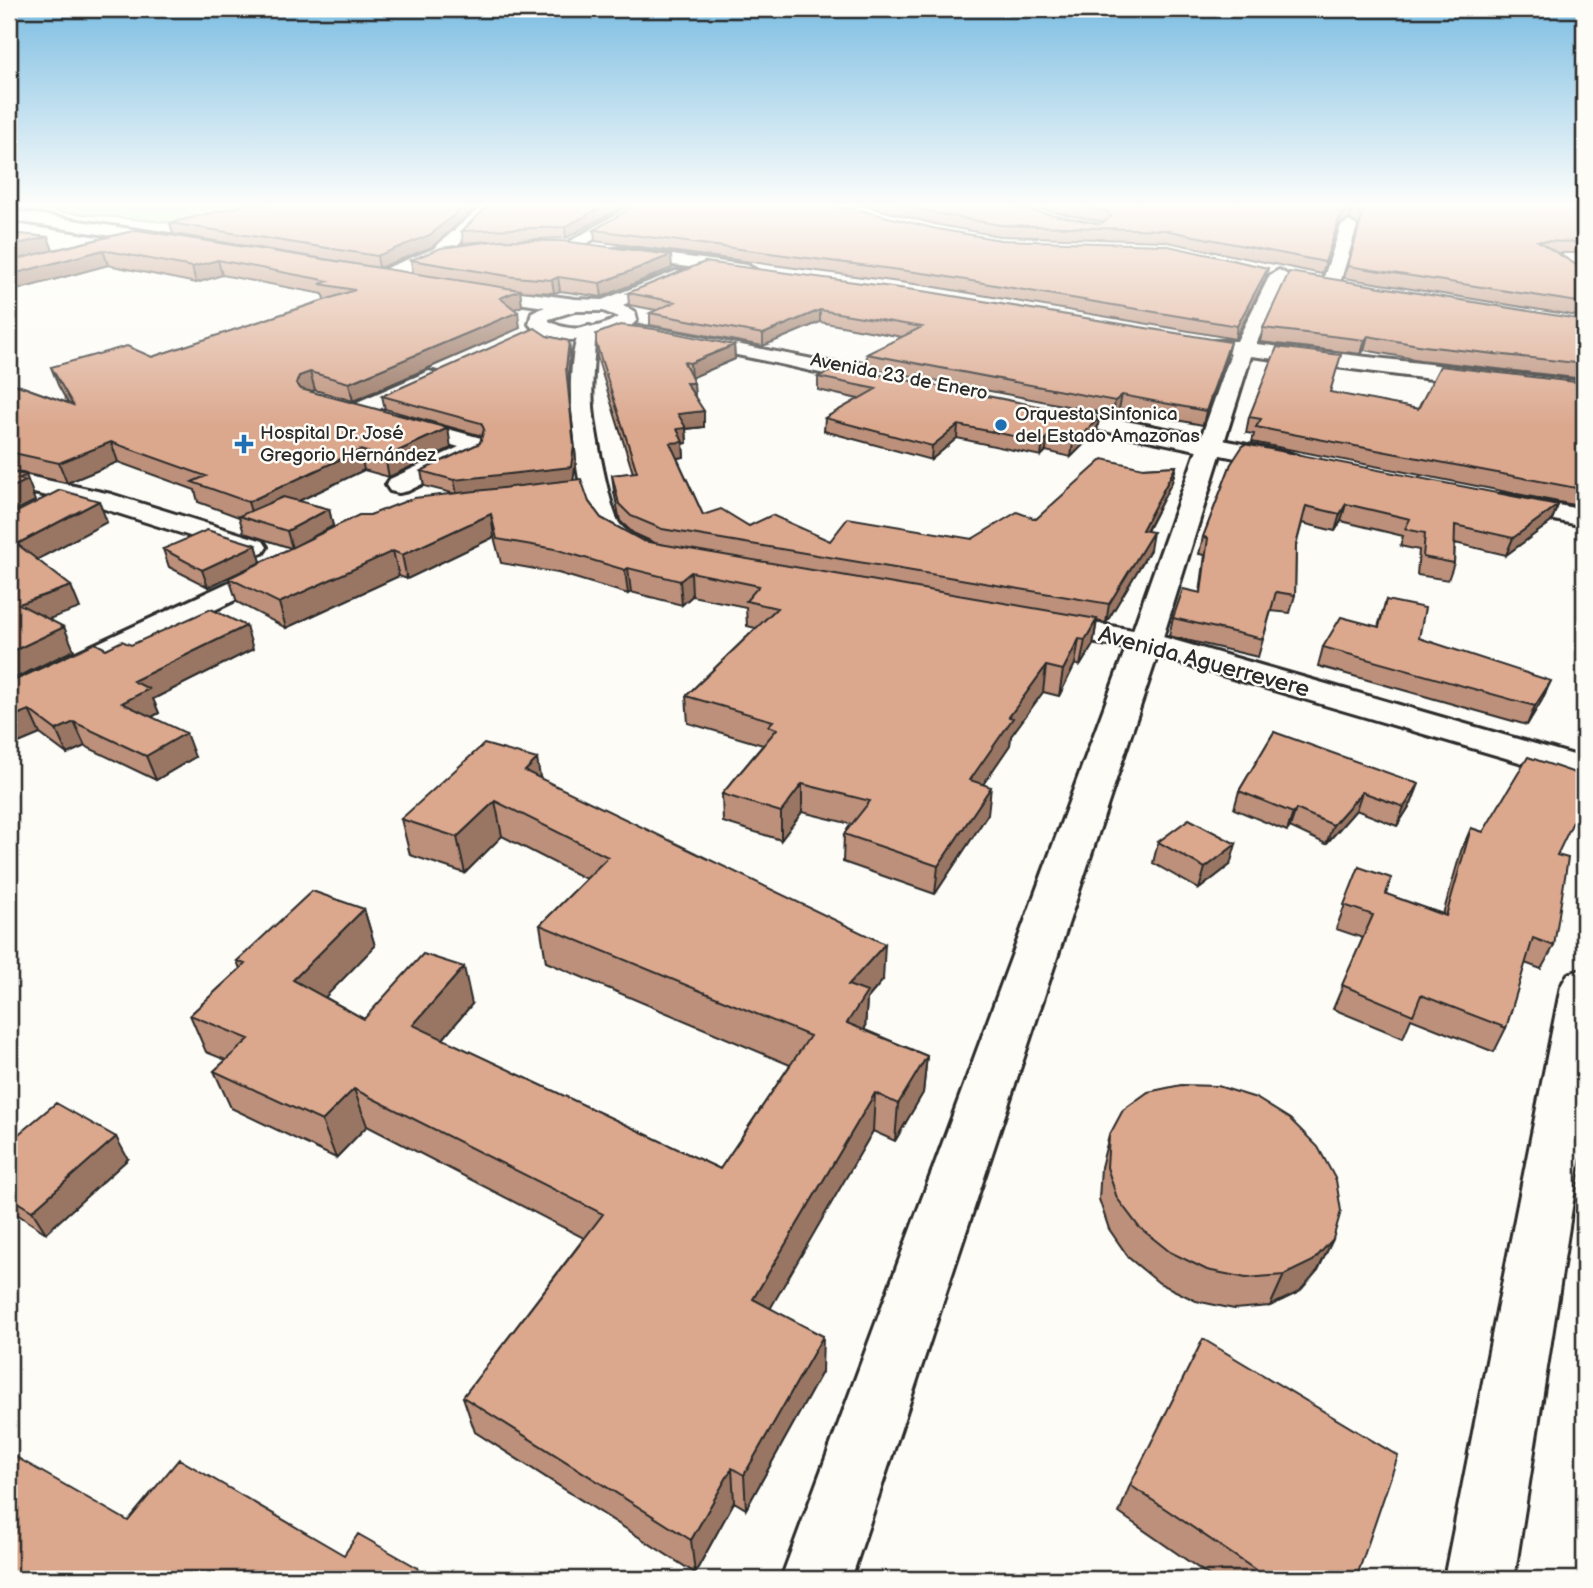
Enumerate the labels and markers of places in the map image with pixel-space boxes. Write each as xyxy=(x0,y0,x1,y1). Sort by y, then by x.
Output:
place label: Orquesta Sinfonica del Estado Amazonas xyxy=(1015,403,1200,448)
marker: Orquesta Sinfonica del Estado Amazonas xyxy=(993,417,1009,433)
place label: Hospital Dr. José Gregorio Hernández xyxy=(260,422,437,467)
marker: Hospital Dr. José Gregorio Hernández xyxy=(234,434,254,454)

